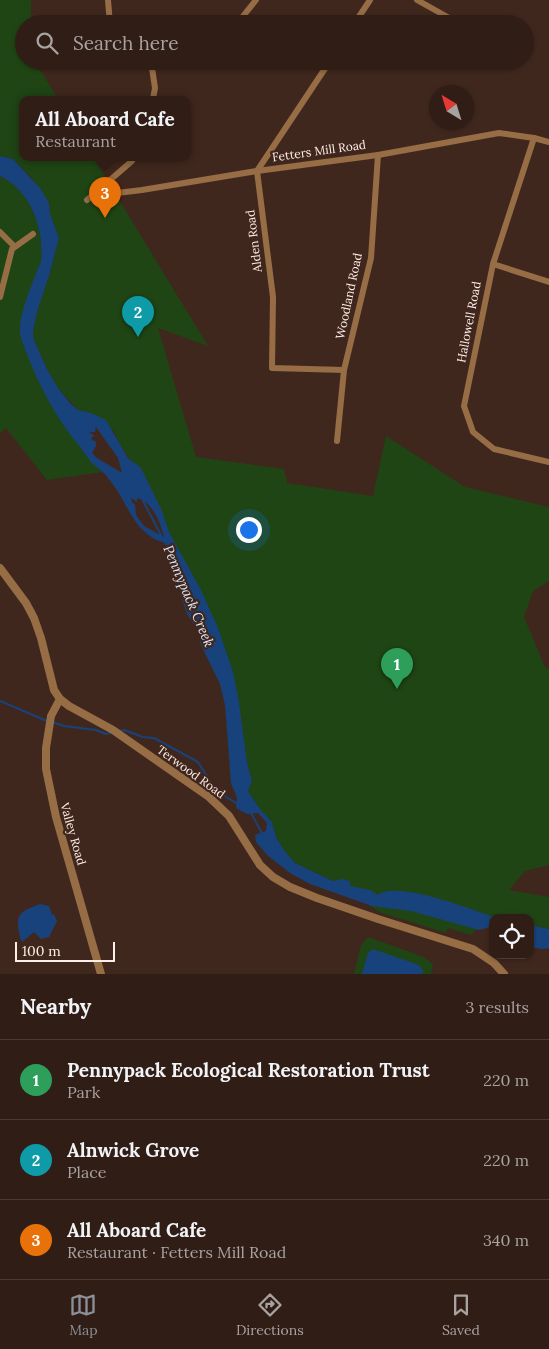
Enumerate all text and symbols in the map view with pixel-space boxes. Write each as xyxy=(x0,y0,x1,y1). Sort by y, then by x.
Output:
search box xyxy=(15,15,534,70)
icon: search xyxy=(33,29,61,57)
text: Search here xyxy=(73,31,179,55)
north arrow xyxy=(429,85,474,130)
popup xyxy=(19,96,191,161)
text: All Aboard Cafe xyxy=(35,107,175,131)
text: Restaurant xyxy=(35,131,116,151)
street label: Fetters Mill Road xyxy=(271,136,367,165)
pin: 3 xyxy=(89,177,121,218)
street label: Alden Road xyxy=(242,209,265,274)
street label: Woodland Road xyxy=(332,251,365,340)
street label: Hallowell Road xyxy=(453,280,484,364)
pin: 2 xyxy=(122,296,154,337)
your location xyxy=(236,517,262,543)
water label: Pennypack Creek xyxy=(159,542,219,650)
pin: 1 xyxy=(381,648,413,689)
street label: Terwood Road xyxy=(154,742,228,801)
street label: Valley Road xyxy=(57,800,90,867)
map controls xyxy=(489,914,534,959)
button: locate xyxy=(489,914,534,959)
scale bar xyxy=(15,939,115,962)
text: 100 m xyxy=(22,942,61,960)
text: Nearby xyxy=(20,993,91,1020)
text: 3 results xyxy=(465,997,529,1017)
text: Pennypack Ecological Restoration Trust xyxy=(67,1058,430,1082)
text: 1 xyxy=(33,1070,39,1090)
text: 220 m xyxy=(483,1070,529,1090)
text: Park xyxy=(67,1082,100,1102)
text: Alnwick Grove xyxy=(67,1138,199,1162)
text: 2 xyxy=(32,1150,40,1170)
text: 220 m xyxy=(483,1150,529,1170)
text: Place xyxy=(67,1162,106,1182)
text: All Aboard Cafe xyxy=(67,1218,206,1242)
text: 3 xyxy=(32,1230,40,1250)
text: 340 m xyxy=(483,1230,529,1250)
text: Restaurant · Fetters Mill Road xyxy=(67,1242,286,1262)
tab: Map xyxy=(69,1291,98,1339)
tab: Directions xyxy=(236,1291,304,1339)
tab: Saved xyxy=(442,1291,480,1339)

